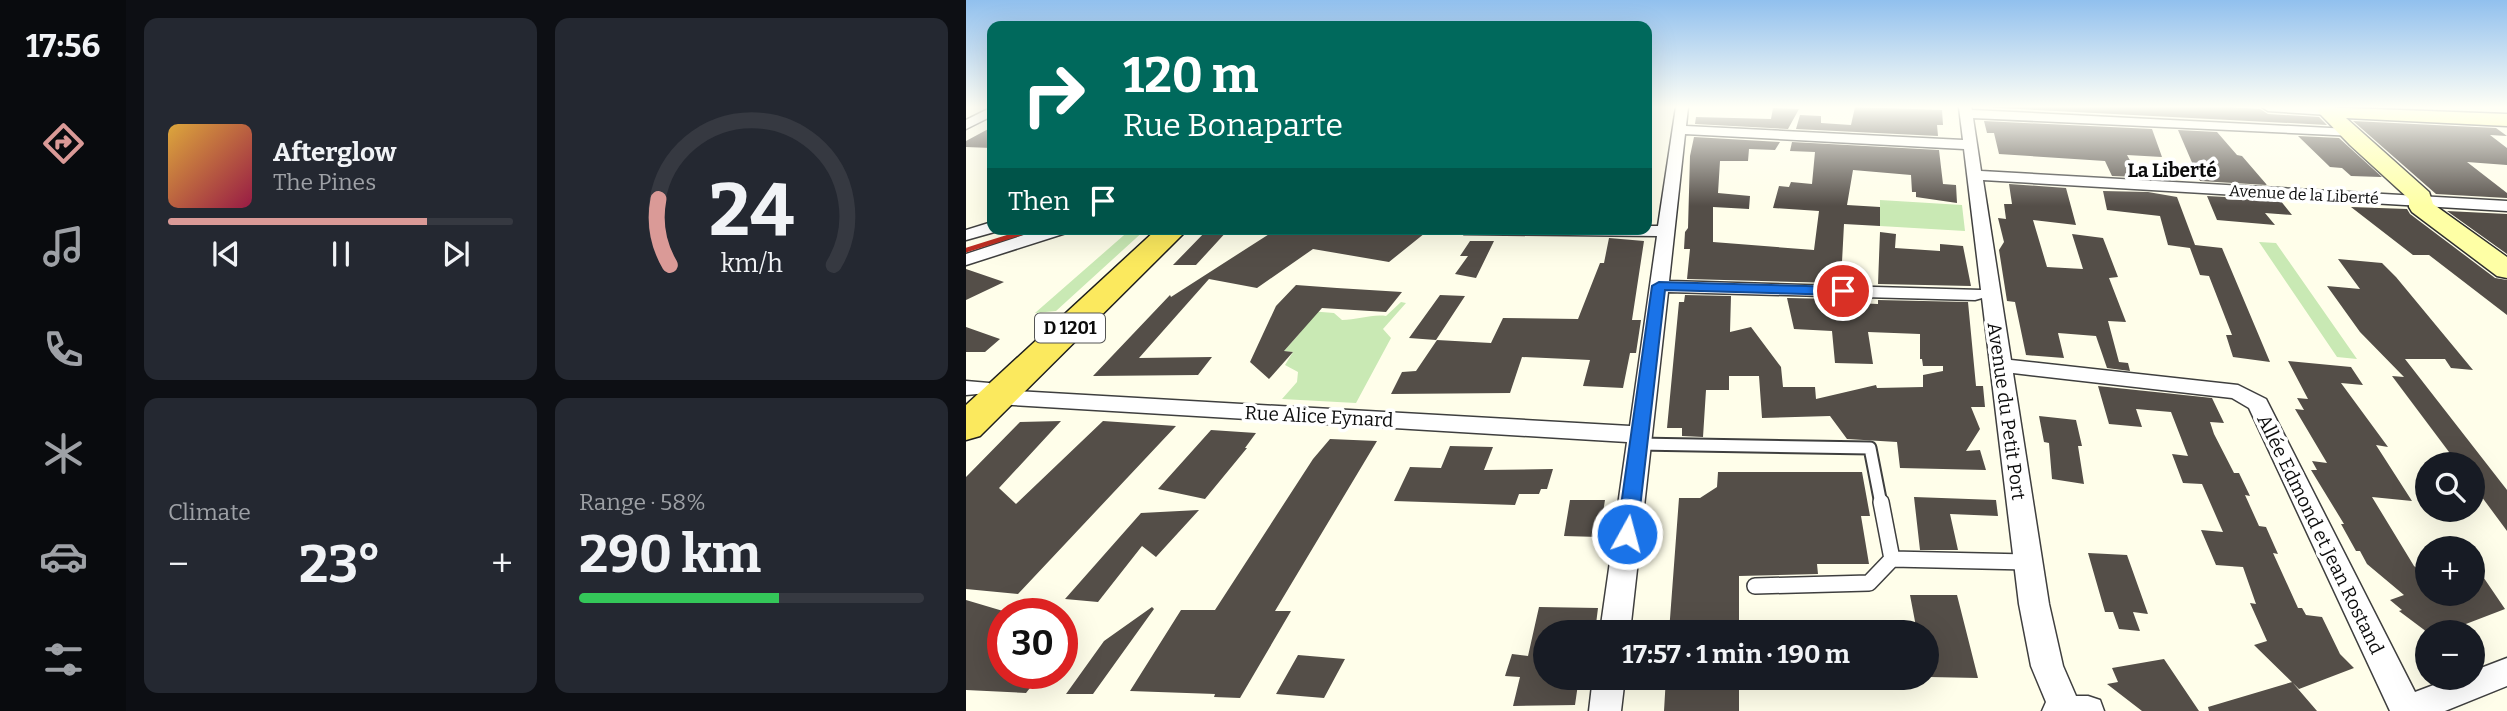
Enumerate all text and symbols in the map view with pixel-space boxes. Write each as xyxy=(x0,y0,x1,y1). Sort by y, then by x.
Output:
text: 17:56 xyxy=(26,27,100,65)
text: 120 m xyxy=(1123,46,1258,105)
icon: right xyxy=(1008,49,1099,140)
text: Rue Bonaparte xyxy=(1123,106,1343,144)
icon: directions xyxy=(39,119,88,168)
text: Afterglow xyxy=(273,137,396,168)
district label: La Liberté xyxy=(2127,159,2217,182)
text: 24 xyxy=(709,167,794,254)
text: The Pines xyxy=(273,168,376,196)
street label: Avenue de la Liberté xyxy=(2229,181,2379,208)
icon: arrive xyxy=(1084,182,1122,220)
text: Then xyxy=(1008,186,1070,217)
icon: music xyxy=(39,222,88,271)
icon: previous xyxy=(207,235,245,273)
icon: pause xyxy=(322,235,360,273)
icon: next xyxy=(437,235,475,273)
text: km/h xyxy=(721,249,783,279)
pin xyxy=(1813,261,1873,321)
icon: arrive xyxy=(1824,272,1862,310)
road number: D 1201 xyxy=(1035,314,1105,342)
street label: Avenue du Petit Port xyxy=(1983,321,2030,502)
icon: phone xyxy=(39,325,88,374)
street label: Rue Alice Eynard xyxy=(1244,401,1394,432)
street label: Allée Edmond et Jean Rostand xyxy=(2252,411,2389,658)
icon: climate xyxy=(39,429,88,478)
map controls xyxy=(2415,452,2485,690)
button: search xyxy=(2415,452,2485,522)
text: Range · 58% xyxy=(579,488,706,516)
position arrow xyxy=(1590,497,1664,571)
text: Climate xyxy=(168,498,251,526)
text: 290 km xyxy=(579,523,761,586)
icon: car xyxy=(39,532,88,581)
text: 23° xyxy=(299,533,381,596)
button: + xyxy=(2415,536,2485,606)
text: − xyxy=(168,541,189,587)
text: + xyxy=(491,541,513,587)
speed limit sign: 30 xyxy=(987,598,1078,689)
button: − xyxy=(2415,620,2485,690)
icon: filters xyxy=(39,635,88,684)
text: 17:57 · 1 min · 190 m xyxy=(1622,639,1850,670)

